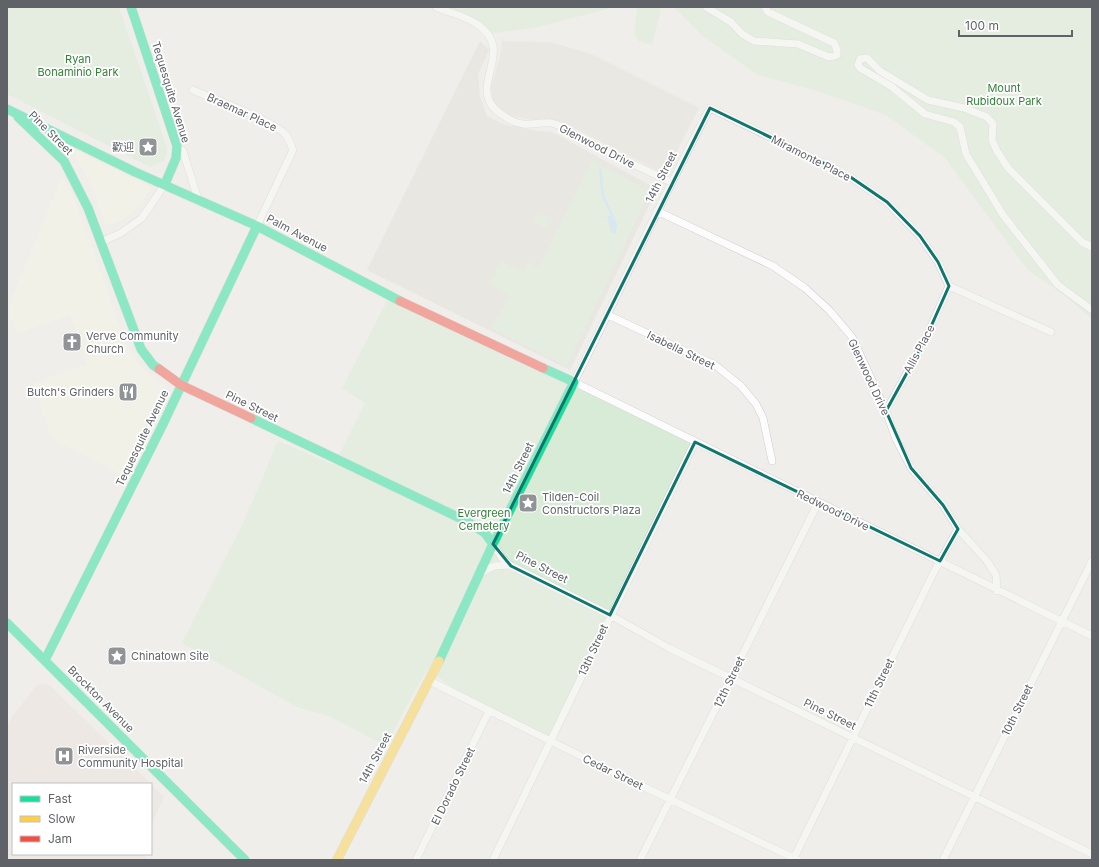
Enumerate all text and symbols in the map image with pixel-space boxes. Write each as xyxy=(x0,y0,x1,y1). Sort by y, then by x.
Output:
scale bar xyxy=(959,12,1072,38)
text: 100 m xyxy=(965,18,999,33)
street label: Tequesquite Avenue xyxy=(149,39,193,145)
park label: Ryan Bonaminio Park xyxy=(37,52,119,79)
park label: Mount Rubidoux Park xyxy=(966,81,1042,108)
street label: Braemar Place xyxy=(205,90,279,134)
street label: Pine Street xyxy=(26,108,76,158)
street label: Glenwood Drive xyxy=(557,121,637,171)
street label: Miramonte Place xyxy=(769,132,853,184)
place icon: 歡迎 xyxy=(137,136,159,158)
place label: 歡迎 xyxy=(112,140,134,154)
street label: 14th Street xyxy=(642,149,680,205)
street label: Palm Avenue xyxy=(264,211,330,255)
street label: Allis Place xyxy=(900,322,938,376)
street label: Isabella Street xyxy=(645,328,718,373)
place label: Verve Community Church xyxy=(86,329,179,356)
church icon: Verve Community Church xyxy=(61,331,83,353)
street label: Glenwood Drive xyxy=(845,336,893,418)
restaurant icon: Butch's Grinders xyxy=(117,381,139,403)
place label: Butch's Grinders xyxy=(27,385,114,399)
street label: Tequesquite Avenue xyxy=(113,387,171,489)
street label: Pine Street xyxy=(223,387,281,425)
street label: 14th Street xyxy=(499,439,537,496)
street label: Redwood Drive xyxy=(794,486,872,534)
place label: Tilden-Coil Constructors Plaza xyxy=(542,490,641,517)
place icon: Tilden-Coil Constructors Plaza xyxy=(517,492,539,514)
park label: Evergreen Cemetery xyxy=(458,506,510,533)
street label: Pine Street xyxy=(514,548,571,586)
street label: 13th Street xyxy=(575,622,611,678)
place icon: Chinatown Site xyxy=(106,645,128,667)
place label: Chinatown Site xyxy=(131,649,209,663)
street label: 12th Street xyxy=(711,654,748,710)
street label: 11th Street xyxy=(861,656,897,710)
street label: Brockton Avenue xyxy=(65,663,137,735)
street label: 10th Street xyxy=(998,681,1036,738)
street label: Pine Street xyxy=(801,695,859,733)
street label: 14th Street xyxy=(356,730,394,786)
place label: Riverside Community Hospital xyxy=(78,743,183,770)
hospital icon: Riverside Community Hospital xyxy=(53,745,75,767)
street label: El Dorado Street xyxy=(428,745,478,827)
street label: Cedar Street xyxy=(580,751,646,793)
legend xyxy=(12,783,152,855)
text: Fast xyxy=(48,791,72,806)
text: Slow xyxy=(48,811,76,826)
text: Jam xyxy=(48,831,72,846)

